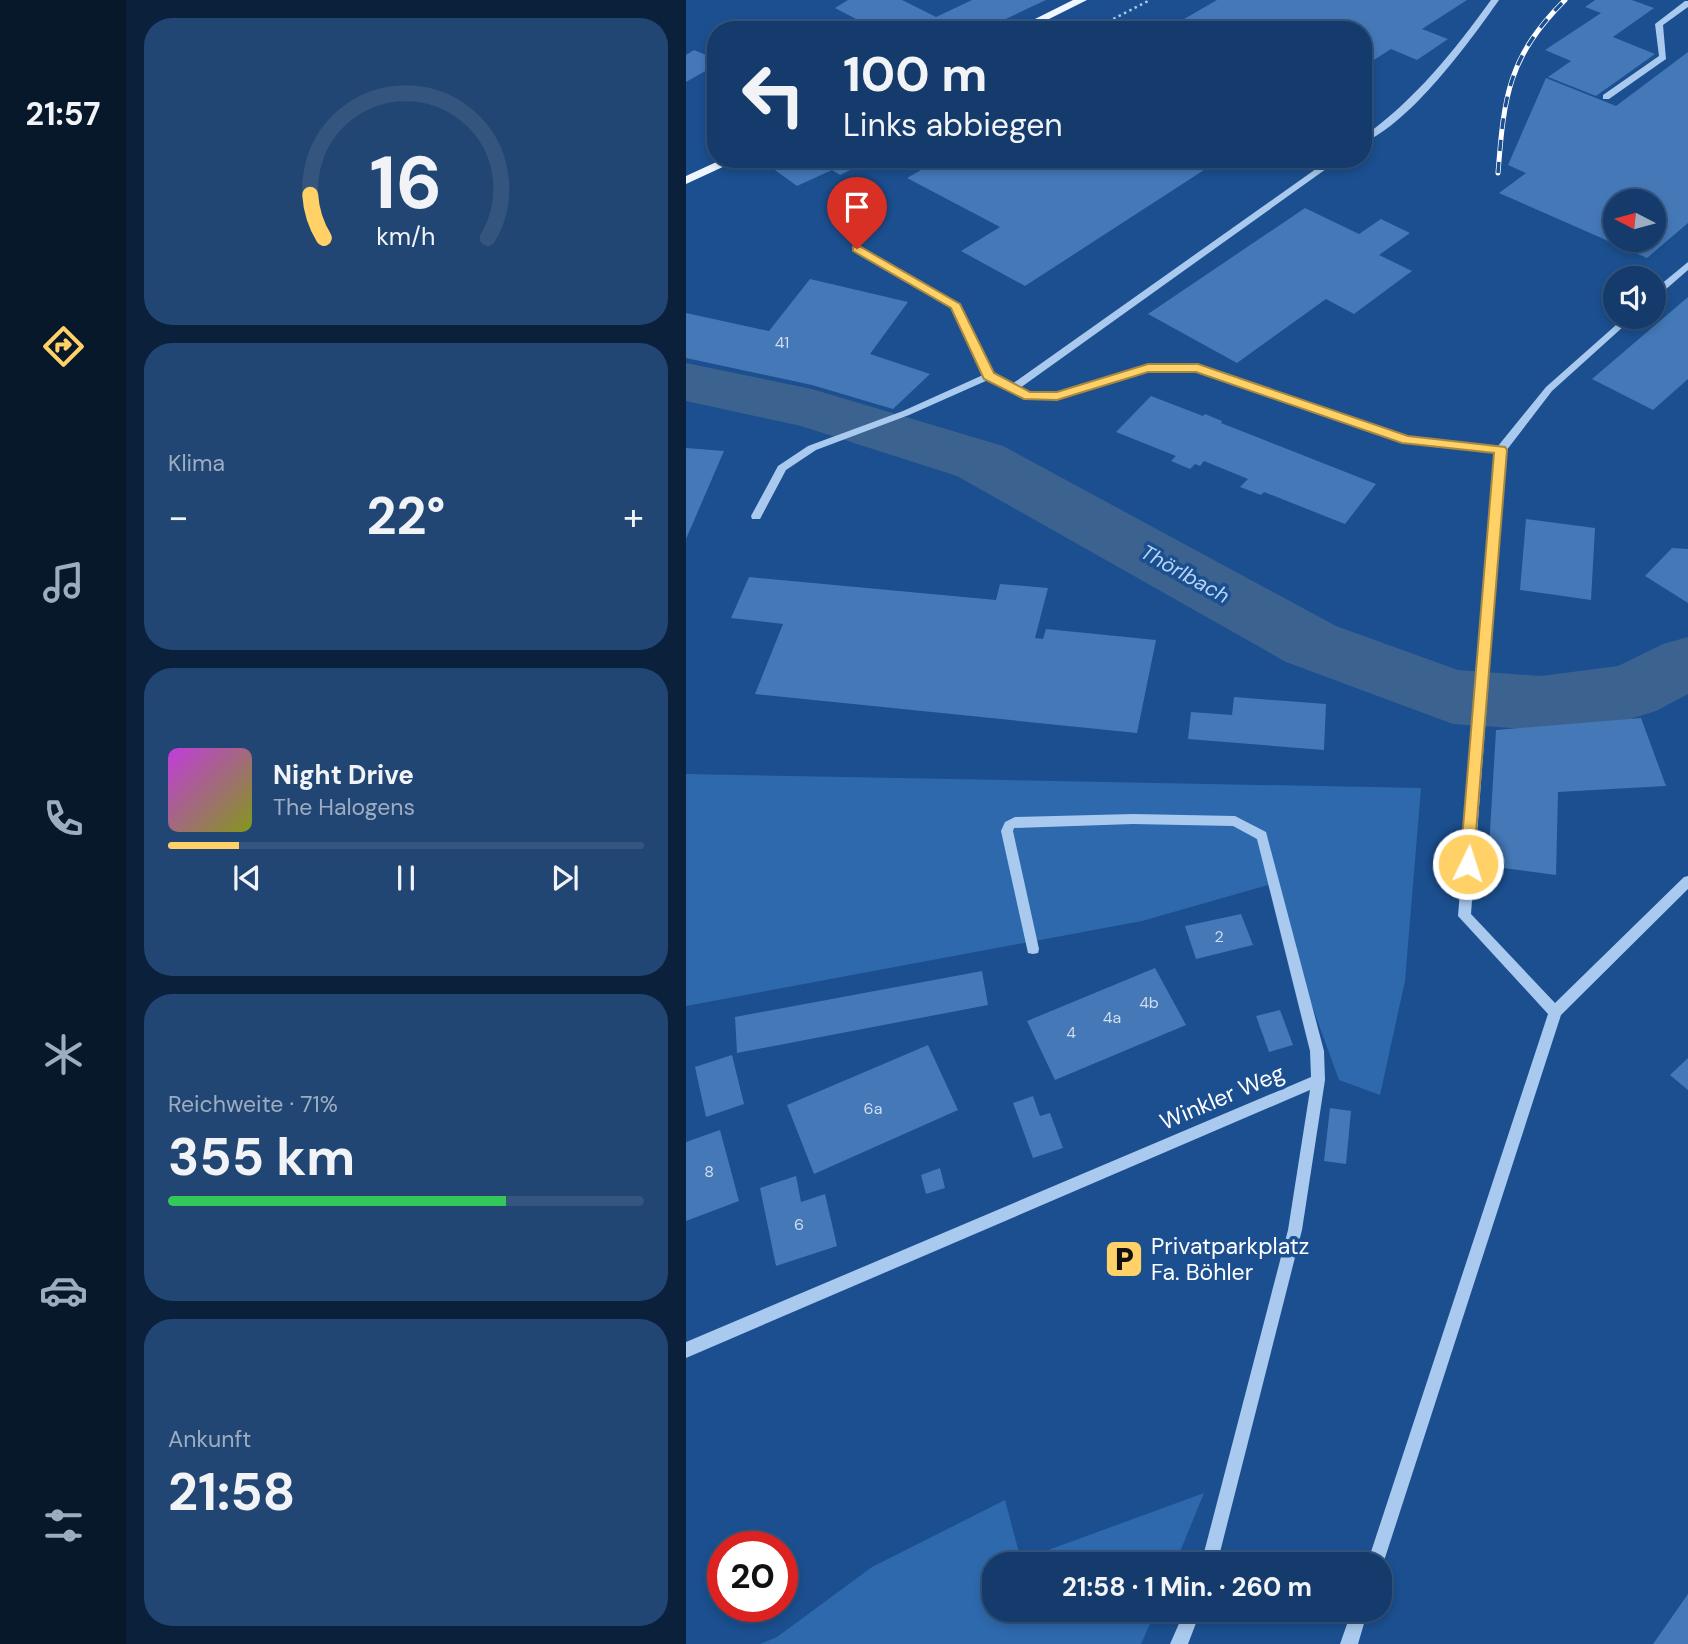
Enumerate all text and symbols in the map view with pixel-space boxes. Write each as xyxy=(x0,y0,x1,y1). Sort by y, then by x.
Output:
text: 100 m xyxy=(843,42,987,106)
icon: left xyxy=(728,49,819,140)
text: 21:57 xyxy=(25,93,101,135)
text: Links abbiegen xyxy=(843,104,1063,146)
text: 16 xyxy=(370,136,442,231)
pin xyxy=(827,177,887,249)
icon: arrive xyxy=(838,188,876,226)
north arrow xyxy=(1603,189,1666,252)
map controls xyxy=(1603,189,1666,329)
text: km/h xyxy=(376,219,436,252)
button: sound xyxy=(1603,266,1666,329)
icon: directions xyxy=(39,322,88,371)
house number: 41 xyxy=(775,332,789,353)
text: Klima xyxy=(168,448,225,478)
text: 22° xyxy=(367,482,445,550)
text: − xyxy=(168,492,189,542)
text: + xyxy=(623,492,644,542)
water label: Thörlbach xyxy=(1136,538,1234,610)
icon: music xyxy=(39,558,88,607)
text: Night Drive xyxy=(273,758,414,792)
text: The Halogens xyxy=(273,792,415,822)
icon: phone xyxy=(39,794,88,843)
position arrow xyxy=(1431,827,1505,901)
icon: previous xyxy=(228,859,266,897)
icon: pause xyxy=(387,859,425,897)
icon: next xyxy=(546,859,584,897)
house number: 2 xyxy=(1214,926,1224,947)
house number: 4b xyxy=(1139,992,1159,1013)
house number: 4a xyxy=(1103,1007,1121,1028)
house number: 4 xyxy=(1066,1022,1076,1043)
icon: climate xyxy=(39,1030,88,1079)
street label: Winkler Weg xyxy=(1155,1057,1289,1137)
text: Reichweite · 71% xyxy=(168,1089,338,1119)
house number: 6a xyxy=(864,1098,882,1119)
text: 355 km xyxy=(168,1123,355,1191)
house number: 8 xyxy=(704,1161,714,1182)
house number: 6 xyxy=(794,1214,804,1235)
place label: Privatparkplatz Fa. Böhler xyxy=(1151,1231,1309,1287)
parking icon: Privatparkplatz Fa. Böhler xyxy=(1103,1238,1145,1280)
icon: car xyxy=(39,1266,88,1315)
text: Ankunft xyxy=(168,1424,251,1454)
text: 21:58 xyxy=(168,1458,295,1526)
icon: filters xyxy=(39,1501,88,1550)
speed limit sign: 20 xyxy=(707,1531,798,1622)
text: 21:58 · 1 Min. · 260 m xyxy=(1062,1570,1312,1604)

